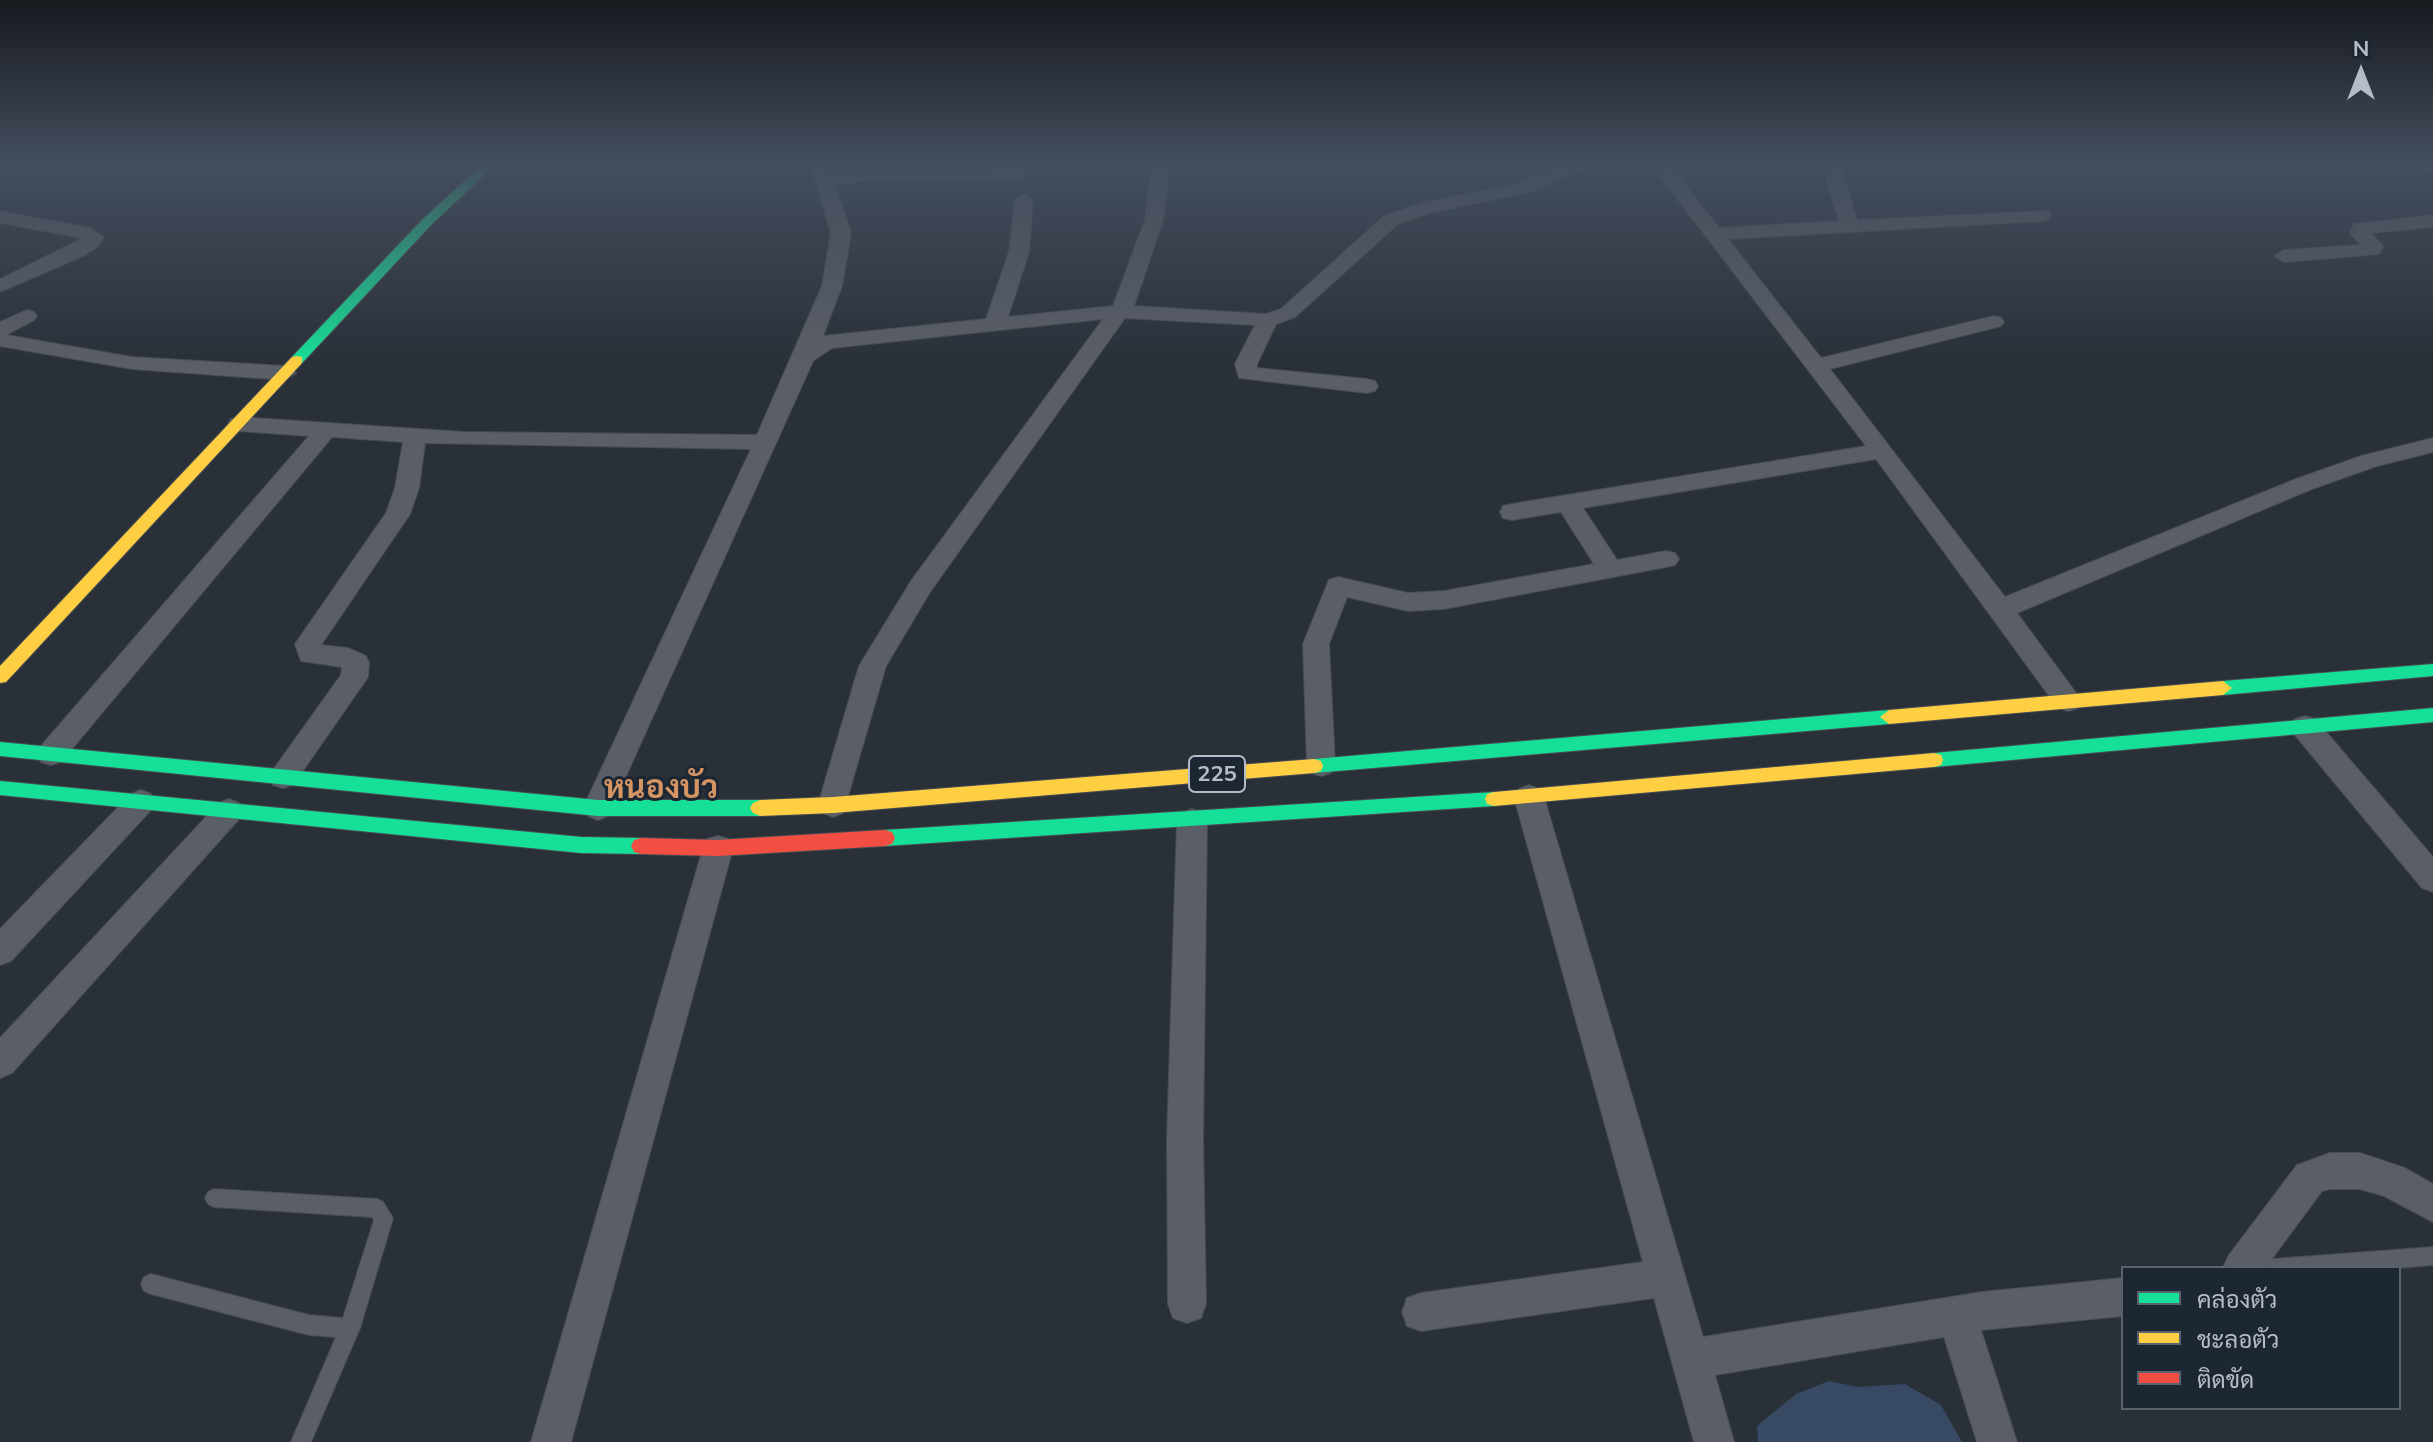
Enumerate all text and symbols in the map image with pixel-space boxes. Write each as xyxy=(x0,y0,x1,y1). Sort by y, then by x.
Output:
north arrow xyxy=(2321,32,2401,112)
text: N xyxy=(2353,34,2369,62)
road number: 225 xyxy=(1189,756,1245,792)
district label: หนองบัว xyxy=(604,769,718,807)
legend xyxy=(2121,1266,2401,1410)
text: คล่องตัว xyxy=(2197,1284,2277,1314)
text: ชะลอตัว xyxy=(2197,1324,2279,1354)
text: ติดขัด xyxy=(2197,1364,2254,1394)

